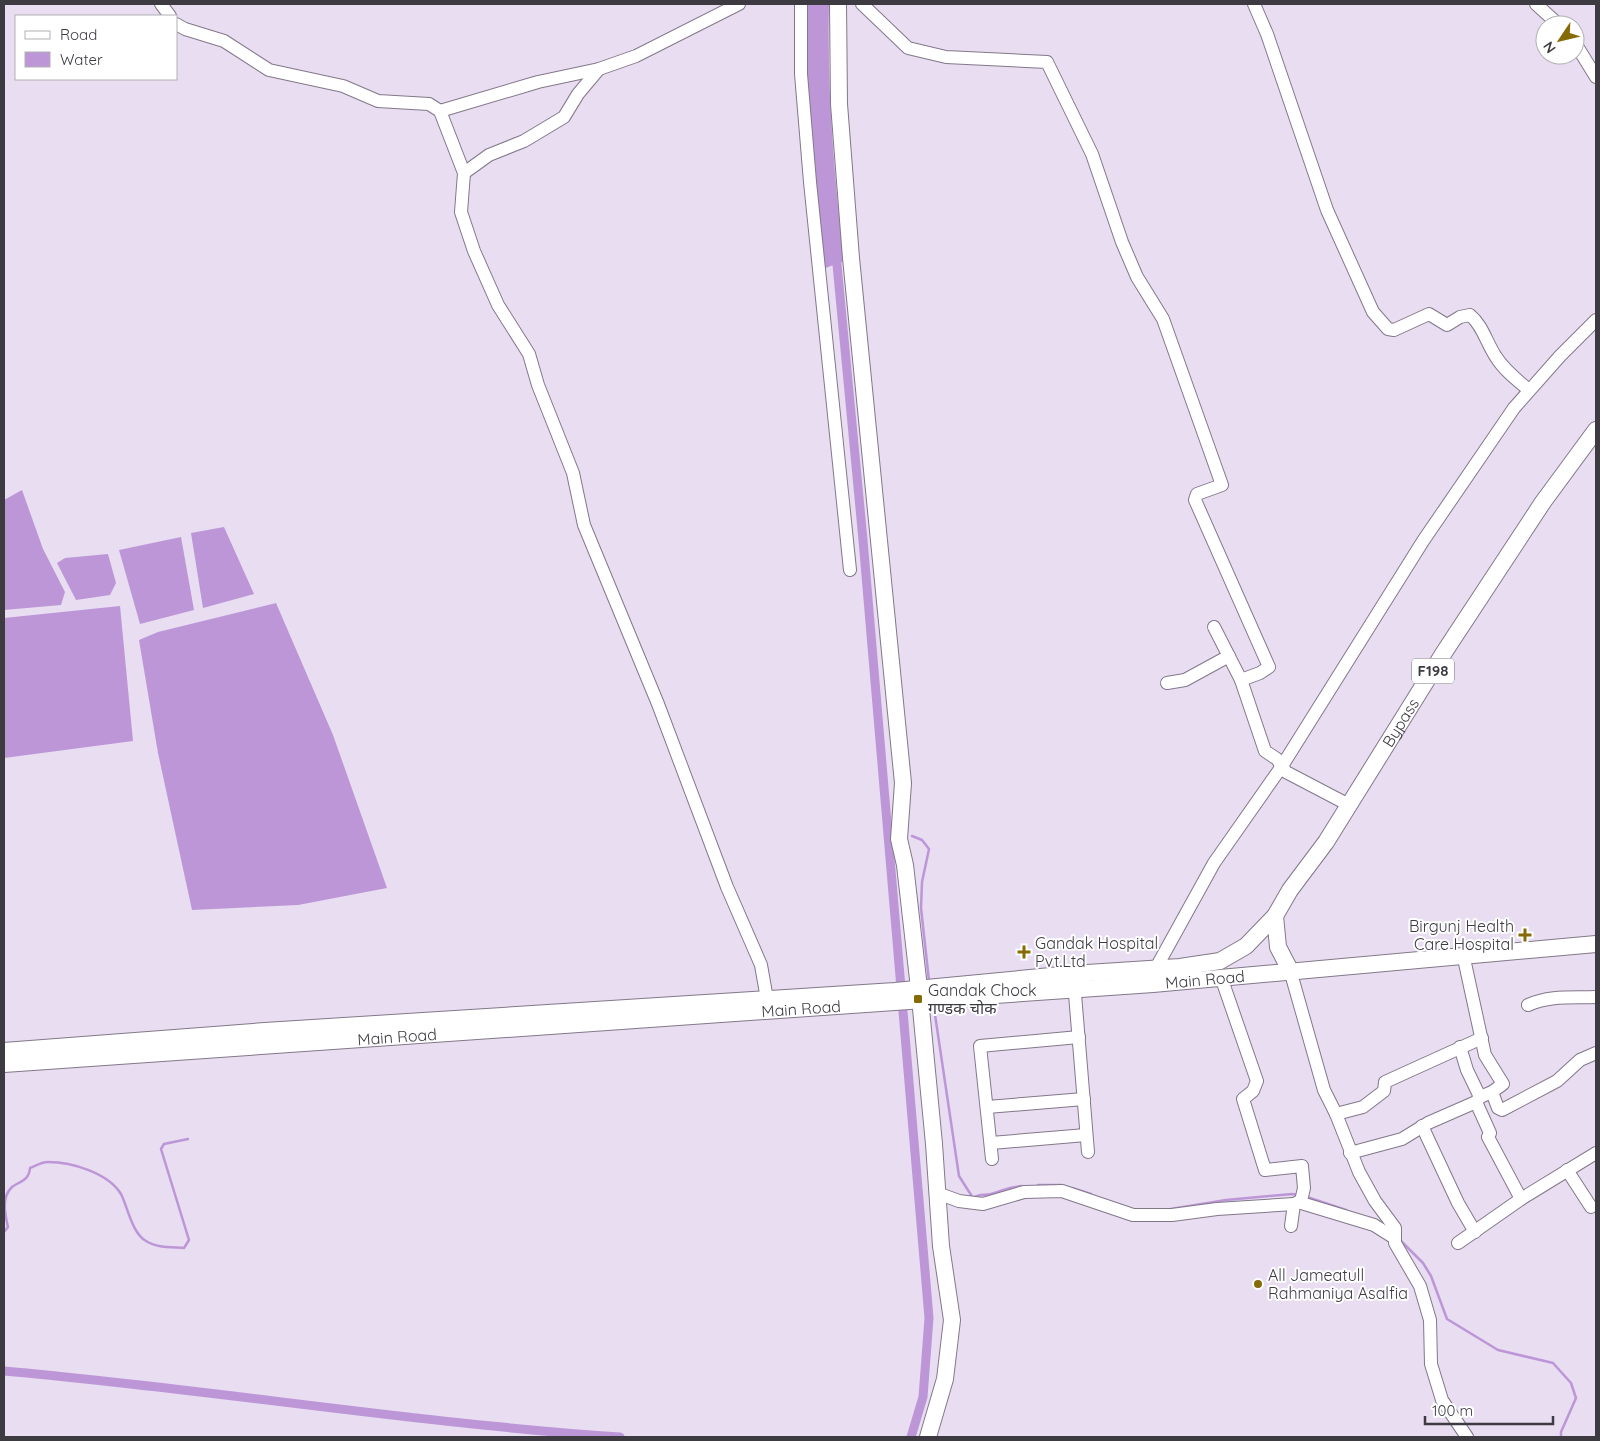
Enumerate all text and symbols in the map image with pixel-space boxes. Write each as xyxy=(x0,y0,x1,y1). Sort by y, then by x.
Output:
legend xyxy=(15,15,178,80)
north arrow xyxy=(1535,15,1585,65)
text: Road xyxy=(60,25,97,44)
text: N xyxy=(1539,38,1560,57)
text: Water xyxy=(60,50,103,69)
road number: F198 xyxy=(1412,658,1454,684)
street label: Bypass xyxy=(1378,694,1423,751)
place label: Birgunj Health Care Hospital xyxy=(1409,916,1514,954)
marker: Birgunj Health Care Hospital xyxy=(1518,928,1532,942)
place label: Gandak Hospital Pvt.Ltd xyxy=(1035,933,1158,971)
marker: Gandak Hospital Pvt.Ltd xyxy=(1017,945,1031,959)
street label: Main Road xyxy=(1164,966,1246,993)
place label: Gandak Chock गण्डक चोक xyxy=(928,980,1037,1018)
marker: Gandak Chock गण्डक चोक xyxy=(912,993,924,1005)
street label: Main Road xyxy=(761,996,842,1021)
street label: Main Road xyxy=(357,1024,438,1049)
place label: All Jameatull Rahmaniya Asalfia xyxy=(1268,1265,1408,1303)
marker: All Jameatull Rahmaniya Asalfia xyxy=(1252,1278,1264,1290)
scale bar xyxy=(1425,1394,1552,1426)
text: 100 m xyxy=(1432,1401,1473,1420)

